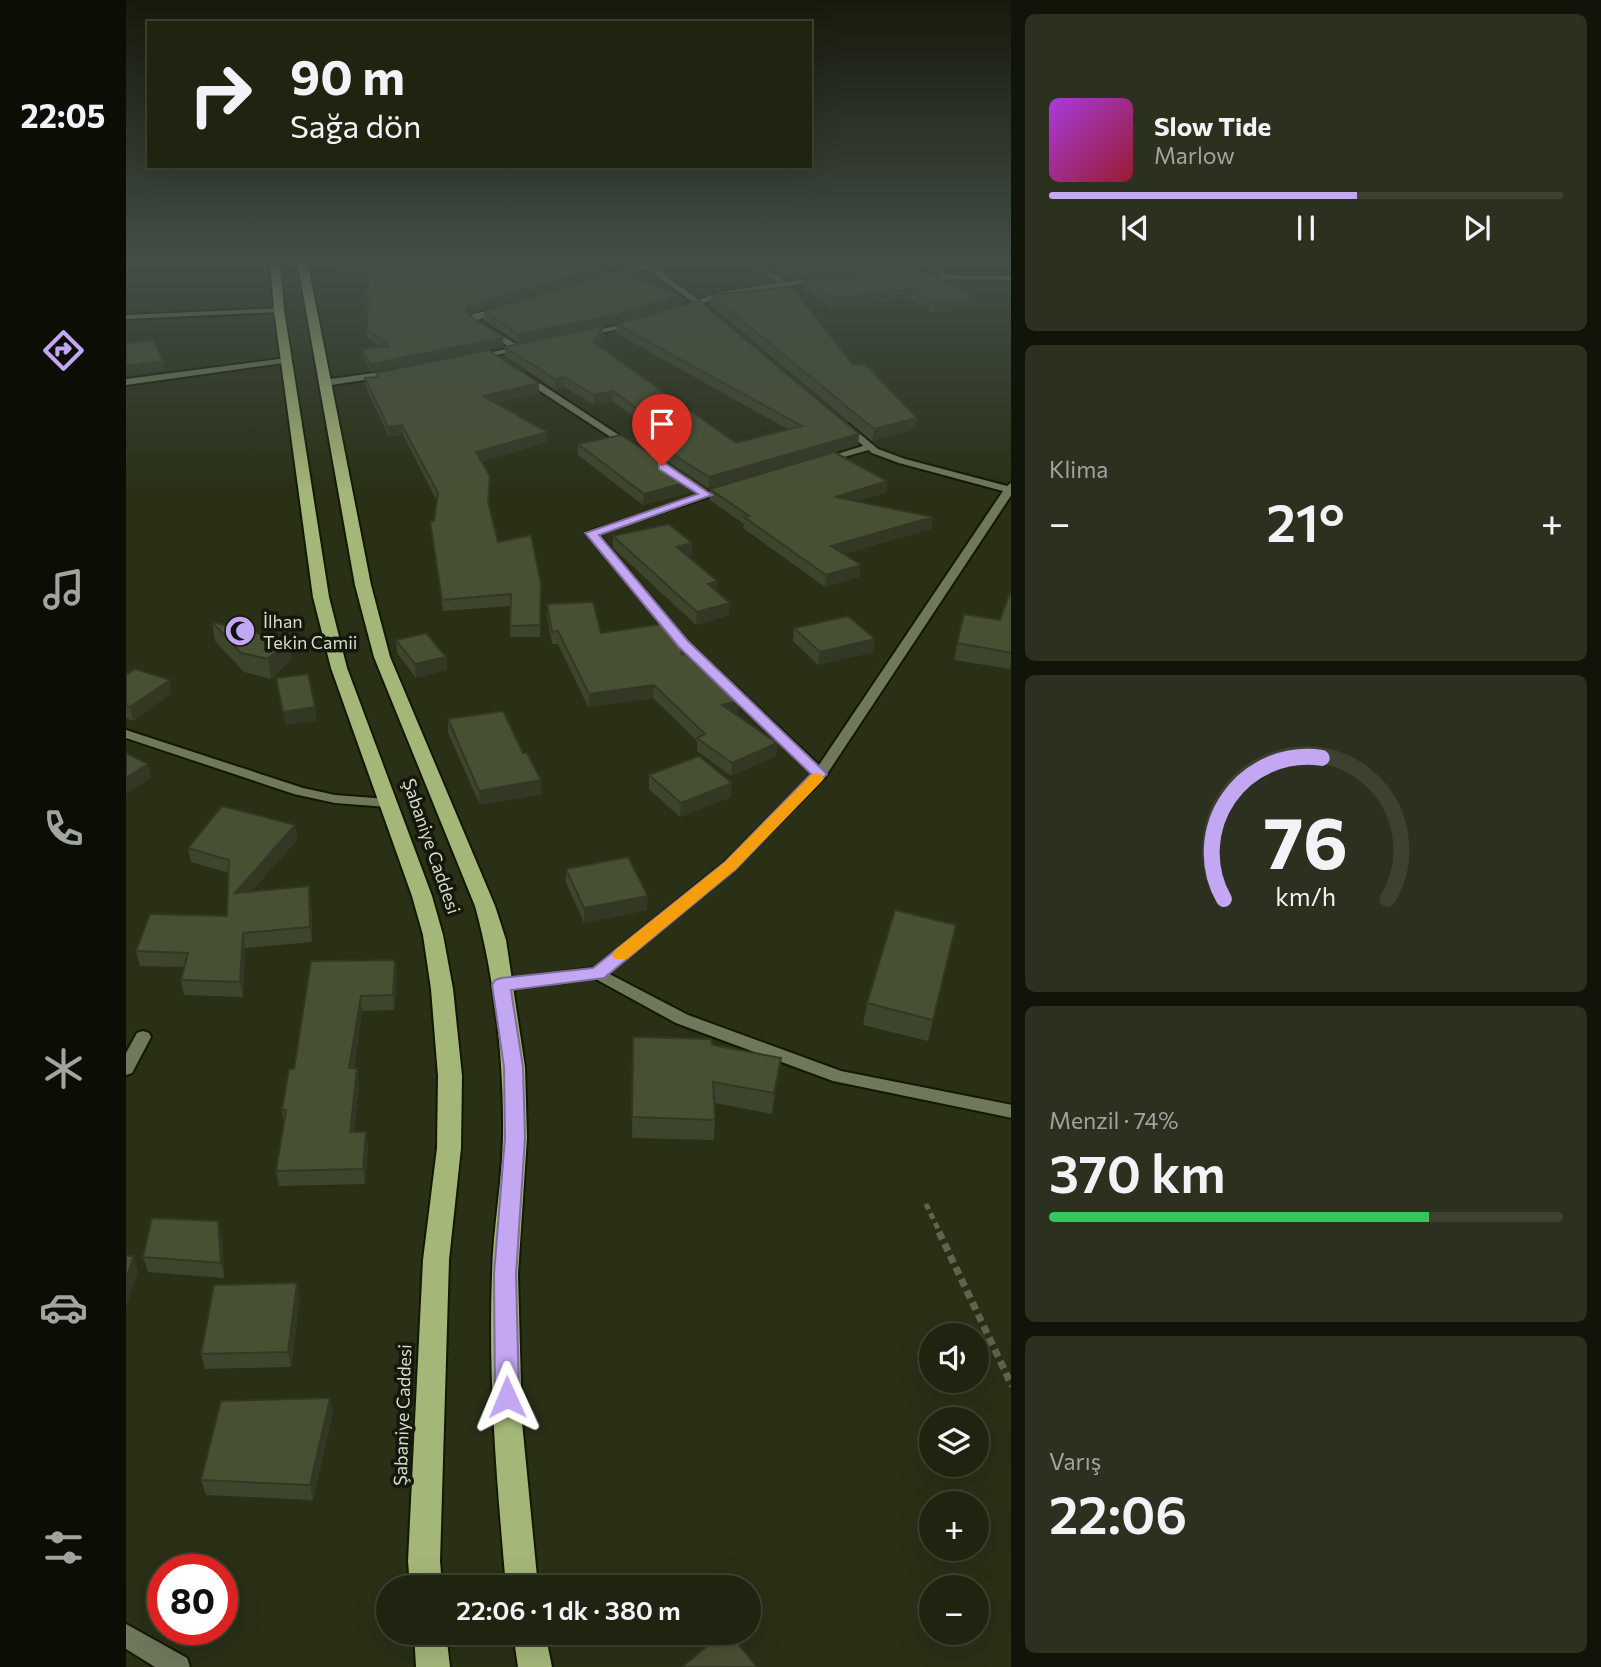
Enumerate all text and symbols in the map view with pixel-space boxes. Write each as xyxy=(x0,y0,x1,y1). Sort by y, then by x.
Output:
text: 90 m xyxy=(290,45,405,105)
icon: right xyxy=(175,49,266,140)
text: 22:05 xyxy=(21,95,105,135)
text: Sağa dön xyxy=(290,105,421,145)
text: Slow Tide xyxy=(1154,110,1271,141)
text: Marlow xyxy=(1154,141,1235,169)
icon: previous xyxy=(1116,209,1154,247)
icon: pause xyxy=(1287,209,1325,247)
icon: next xyxy=(1458,209,1496,247)
icon: directions xyxy=(39,326,88,375)
pin xyxy=(632,394,692,466)
icon: arrive xyxy=(643,405,681,443)
text: Klima xyxy=(1049,455,1108,483)
text: 21° xyxy=(1266,489,1345,553)
text: − xyxy=(1049,498,1071,545)
text: + xyxy=(1541,498,1563,545)
icon: music xyxy=(39,565,88,614)
place label: İlhan Tekin Camii xyxy=(263,610,358,653)
mosque icon: İlhan Tekin Camii xyxy=(223,614,257,648)
street label: Şabaniye Caddesi xyxy=(399,775,465,917)
text: 76 xyxy=(1264,796,1348,885)
icon: phone xyxy=(39,804,88,853)
text: km/h xyxy=(1276,881,1336,911)
icon: climate xyxy=(39,1044,88,1093)
text: Menzil · 74% xyxy=(1049,1106,1179,1134)
text: 370 km xyxy=(1049,1140,1226,1204)
icon: car xyxy=(39,1283,88,1332)
map controls xyxy=(919,1323,989,1645)
button: sound xyxy=(919,1323,989,1393)
street label: Şabaniye Caddesi xyxy=(389,1344,415,1486)
position arrow xyxy=(470,1360,544,1434)
button: layers xyxy=(919,1407,989,1477)
text: Varış xyxy=(1049,1447,1101,1475)
text: 22:06 xyxy=(1049,1481,1187,1545)
button: + xyxy=(919,1491,989,1561)
icon: filters xyxy=(39,1523,88,1572)
speed limit sign: 80 xyxy=(147,1554,238,1645)
button: − xyxy=(919,1575,989,1645)
text: 22:06 · 1 dk · 380 m xyxy=(456,1594,681,1625)

